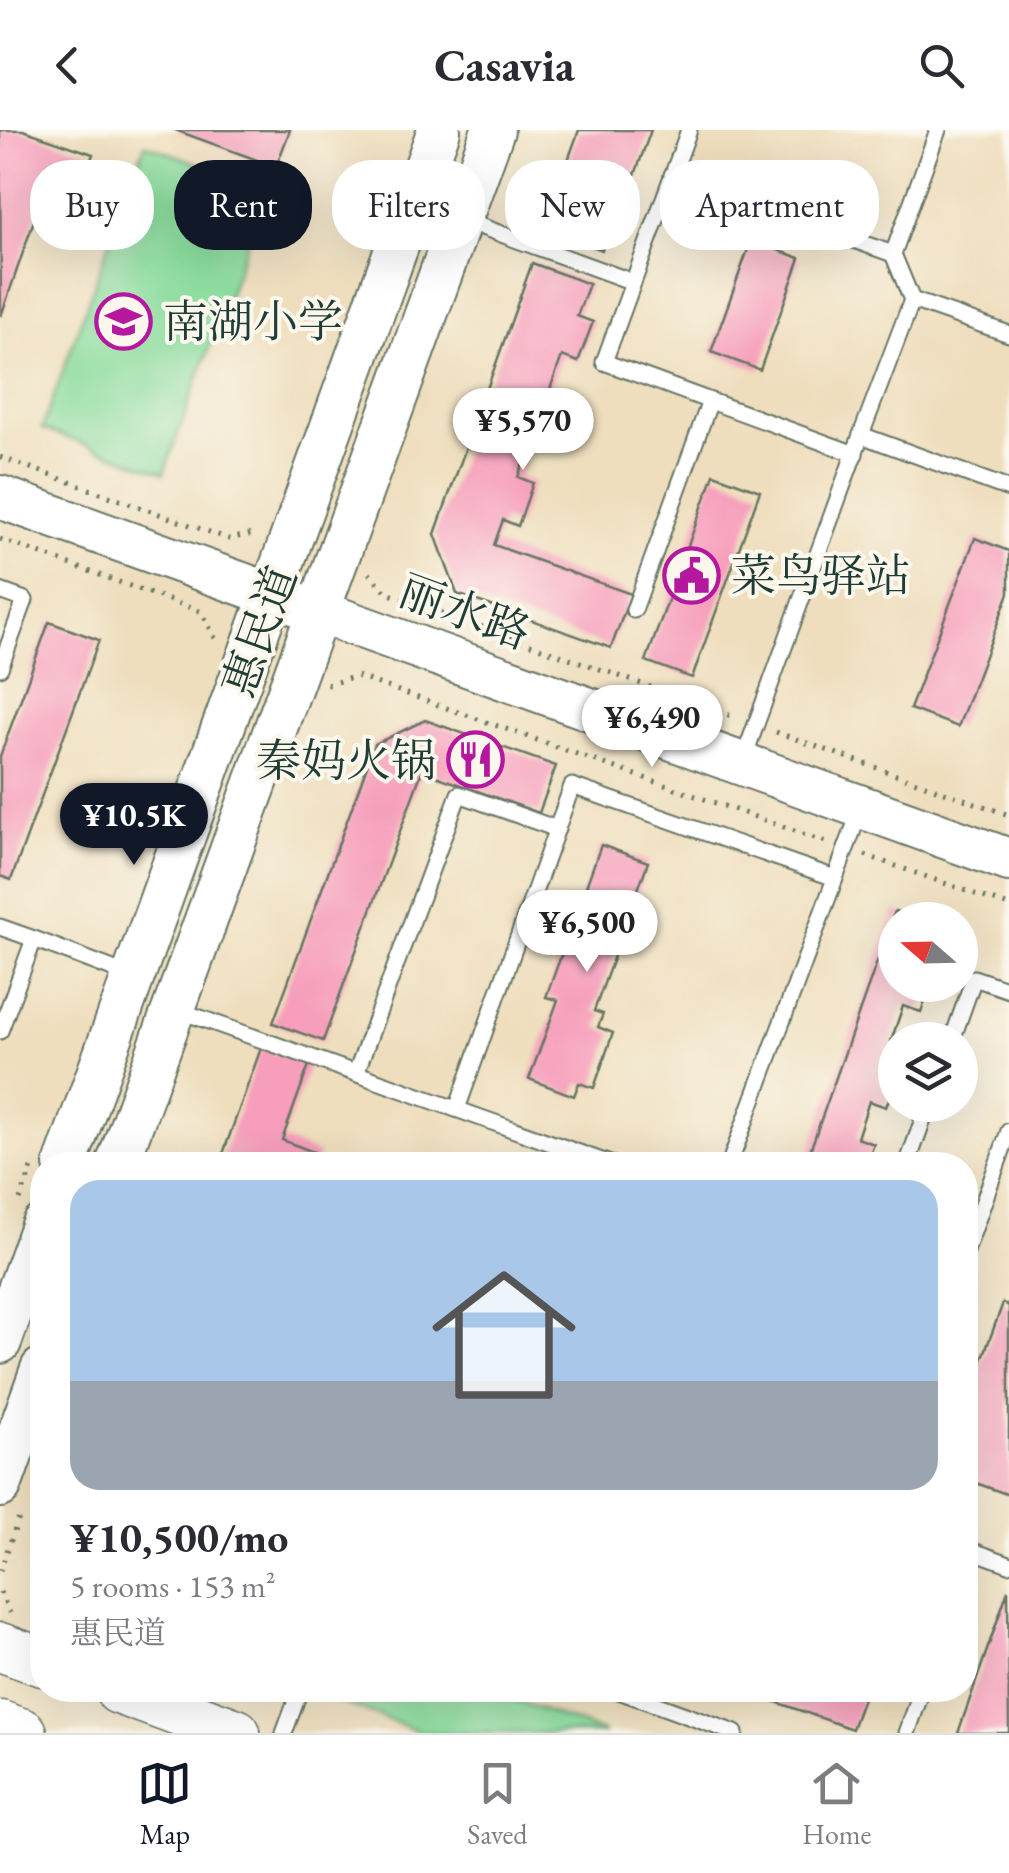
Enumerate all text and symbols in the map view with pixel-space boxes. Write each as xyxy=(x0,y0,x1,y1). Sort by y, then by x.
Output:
text: Casavia xyxy=(434,36,575,94)
icon: back xyxy=(40,38,95,93)
icon: search xyxy=(914,38,969,93)
chip: Buy xyxy=(30,160,154,250)
chip: Rent xyxy=(174,160,312,250)
chip: Filters xyxy=(332,160,485,250)
chip: New xyxy=(505,160,640,250)
chip: Apartment xyxy=(660,160,879,250)
school or university icon: 南湖小学 xyxy=(94,291,154,351)
place label: 南湖小学 xyxy=(163,292,343,350)
pin: ¥5,570 xyxy=(442,388,604,473)
text: ¥5,570 xyxy=(475,399,571,441)
public building icon: 菜鸟驿站 xyxy=(662,545,722,605)
place label: 菜鸟驿站 xyxy=(731,546,911,604)
street label: 惠民道 xyxy=(209,558,309,704)
street label: 丽水路 xyxy=(392,561,538,661)
pin: ¥6,490 xyxy=(571,685,733,770)
text: ¥6,490 xyxy=(604,696,700,738)
restaurant icon: 秦妈火锅 xyxy=(445,730,505,790)
place label: 秦妈火锅 xyxy=(256,731,436,789)
pin: ¥10.5K xyxy=(53,783,215,868)
text: ¥10.5K xyxy=(82,794,186,836)
pin: ¥6,500 xyxy=(506,890,668,975)
text: ¥6,500 xyxy=(539,901,635,943)
north arrow xyxy=(878,902,978,1002)
map controls xyxy=(878,902,978,1122)
button: layers xyxy=(878,1022,978,1122)
icon: home xyxy=(414,1245,594,1425)
text: ¥10,500/mo xyxy=(70,1510,288,1565)
text: 5 rooms · 153 m² xyxy=(70,1565,276,1607)
text: 惠民道 xyxy=(70,1612,166,1654)
tab: Map xyxy=(137,1756,192,1852)
tab: Saved xyxy=(467,1756,527,1852)
tab: Home xyxy=(802,1756,872,1852)

